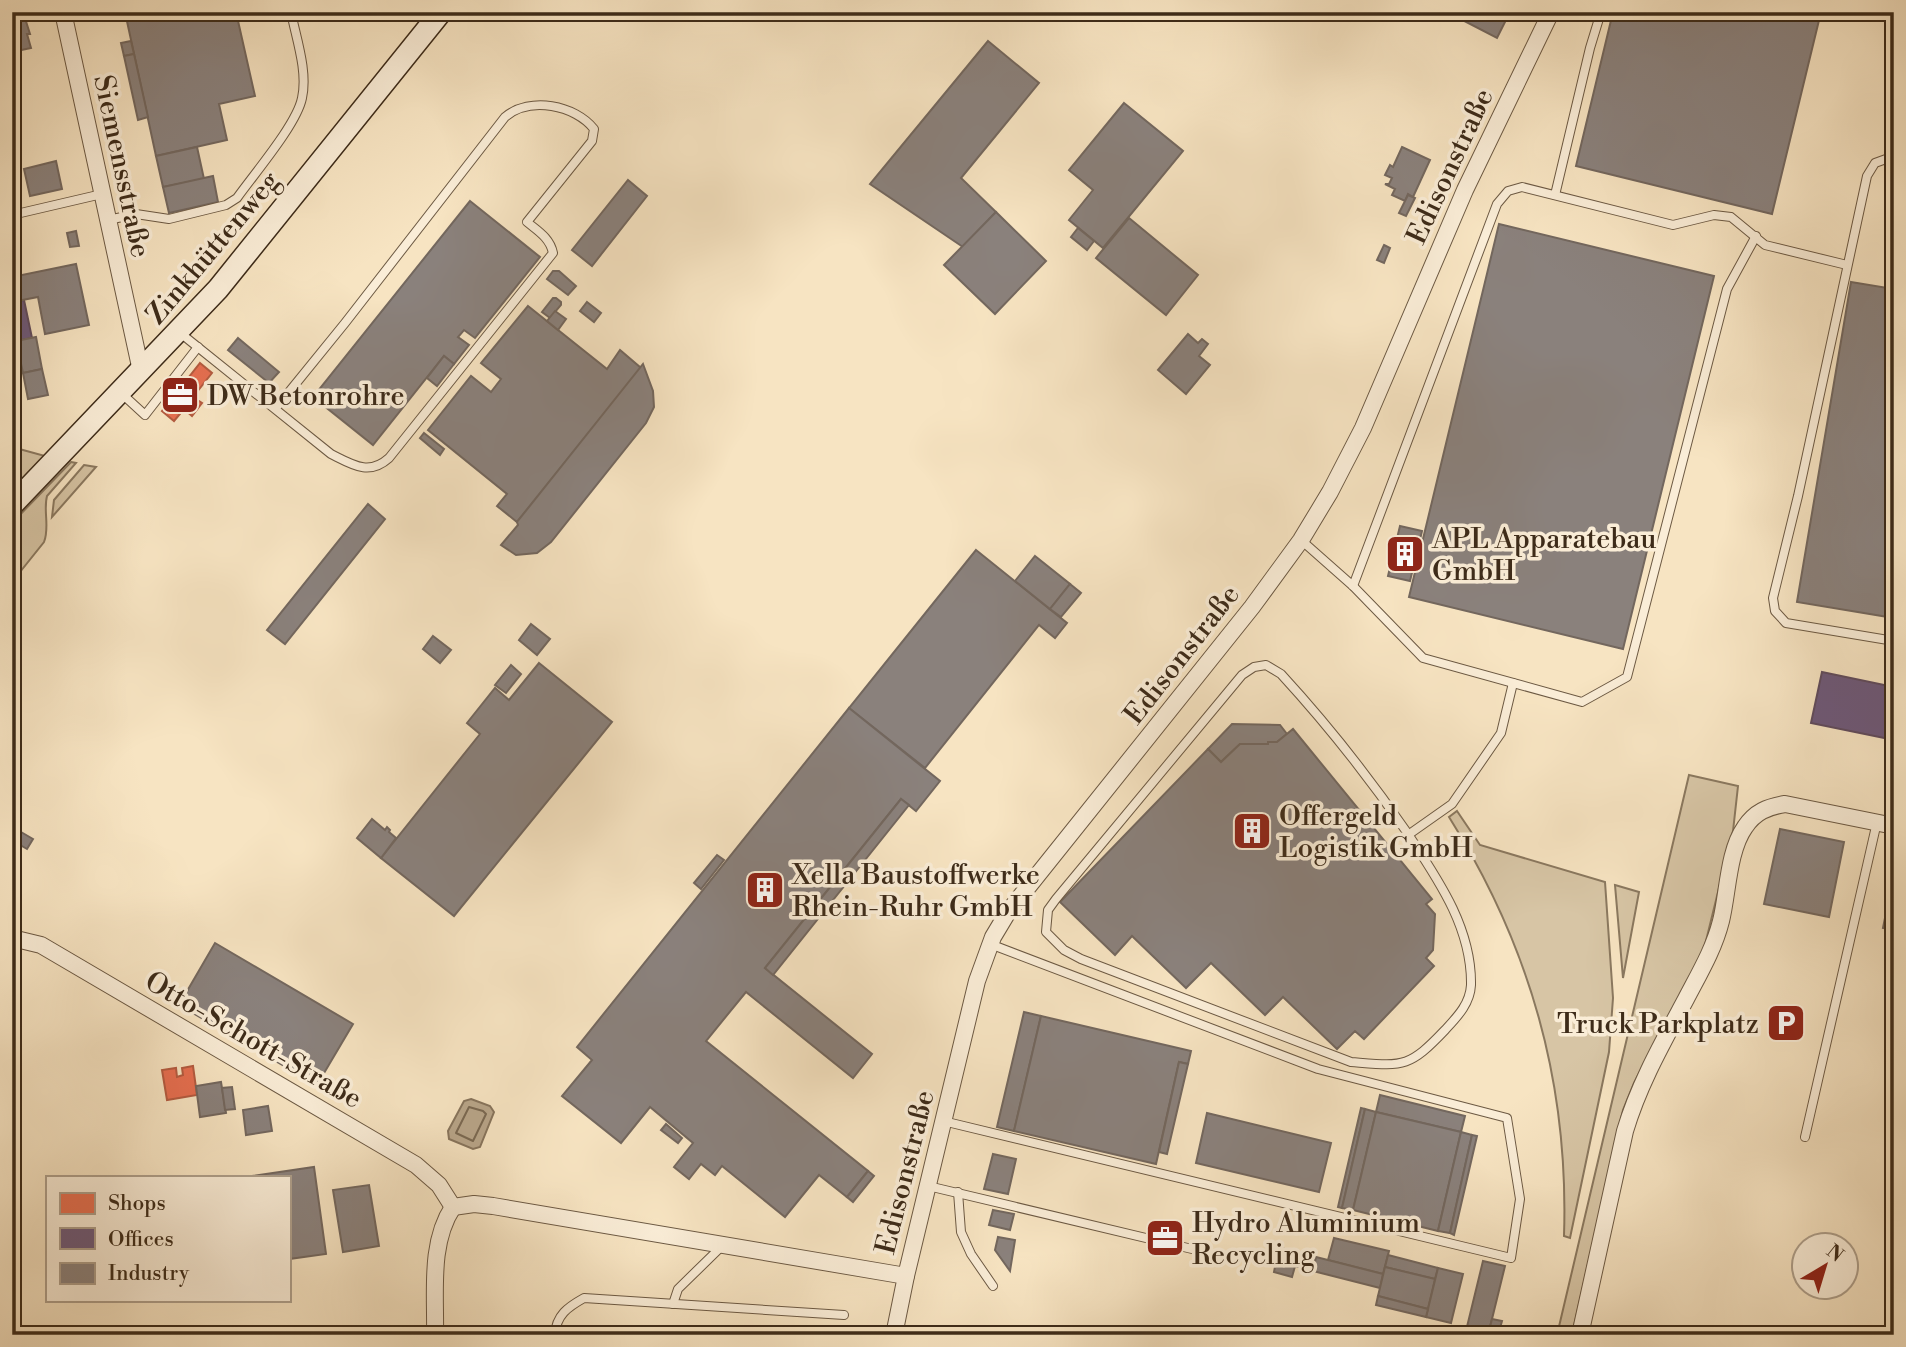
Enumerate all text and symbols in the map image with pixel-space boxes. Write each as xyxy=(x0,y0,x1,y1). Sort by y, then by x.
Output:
street label: Siemensstraße xyxy=(85,72,158,261)
street label: Edisonstraße xyxy=(1399,83,1502,250)
street label: Zinkhüttenweg xyxy=(139,164,288,332)
office icon: DW Betonrohre xyxy=(159,374,201,416)
place label: DW Betonrohre xyxy=(207,379,405,414)
place label: APL Apparatebau GmbH xyxy=(1431,522,1657,589)
building icon: APL Apparatebau GmbH xyxy=(1384,533,1426,575)
street label: Edisonstraße xyxy=(1117,578,1248,732)
place label: Offergeld Logistik GmbH xyxy=(1279,799,1473,866)
building icon: Offergeld Logistik GmbH xyxy=(1231,810,1273,852)
place label: Xella Baustoffwerke Rhein-Ruhr GmbH xyxy=(791,858,1040,925)
building icon: Xella Baustoffwerke Rhein-Ruhr GmbH xyxy=(744,869,786,911)
street label: Otto-Schott-Straße xyxy=(139,964,368,1117)
parking icon: Truck Parkplatz xyxy=(1765,1002,1807,1044)
place label: Truck Parkplatz xyxy=(1557,1007,1759,1042)
street label: Edisonstraße xyxy=(868,1087,943,1258)
legend xyxy=(46,1176,290,1302)
text: Shops xyxy=(108,1191,166,1217)
place label: Hydro Aluminium Recycling xyxy=(1192,1206,1420,1273)
office icon: Hydro Aluminium Recycling xyxy=(1144,1217,1186,1259)
text: Offices xyxy=(108,1227,174,1253)
north arrow xyxy=(1790,1232,1860,1302)
text: N xyxy=(1822,1239,1848,1267)
text: Industry xyxy=(108,1261,190,1287)

